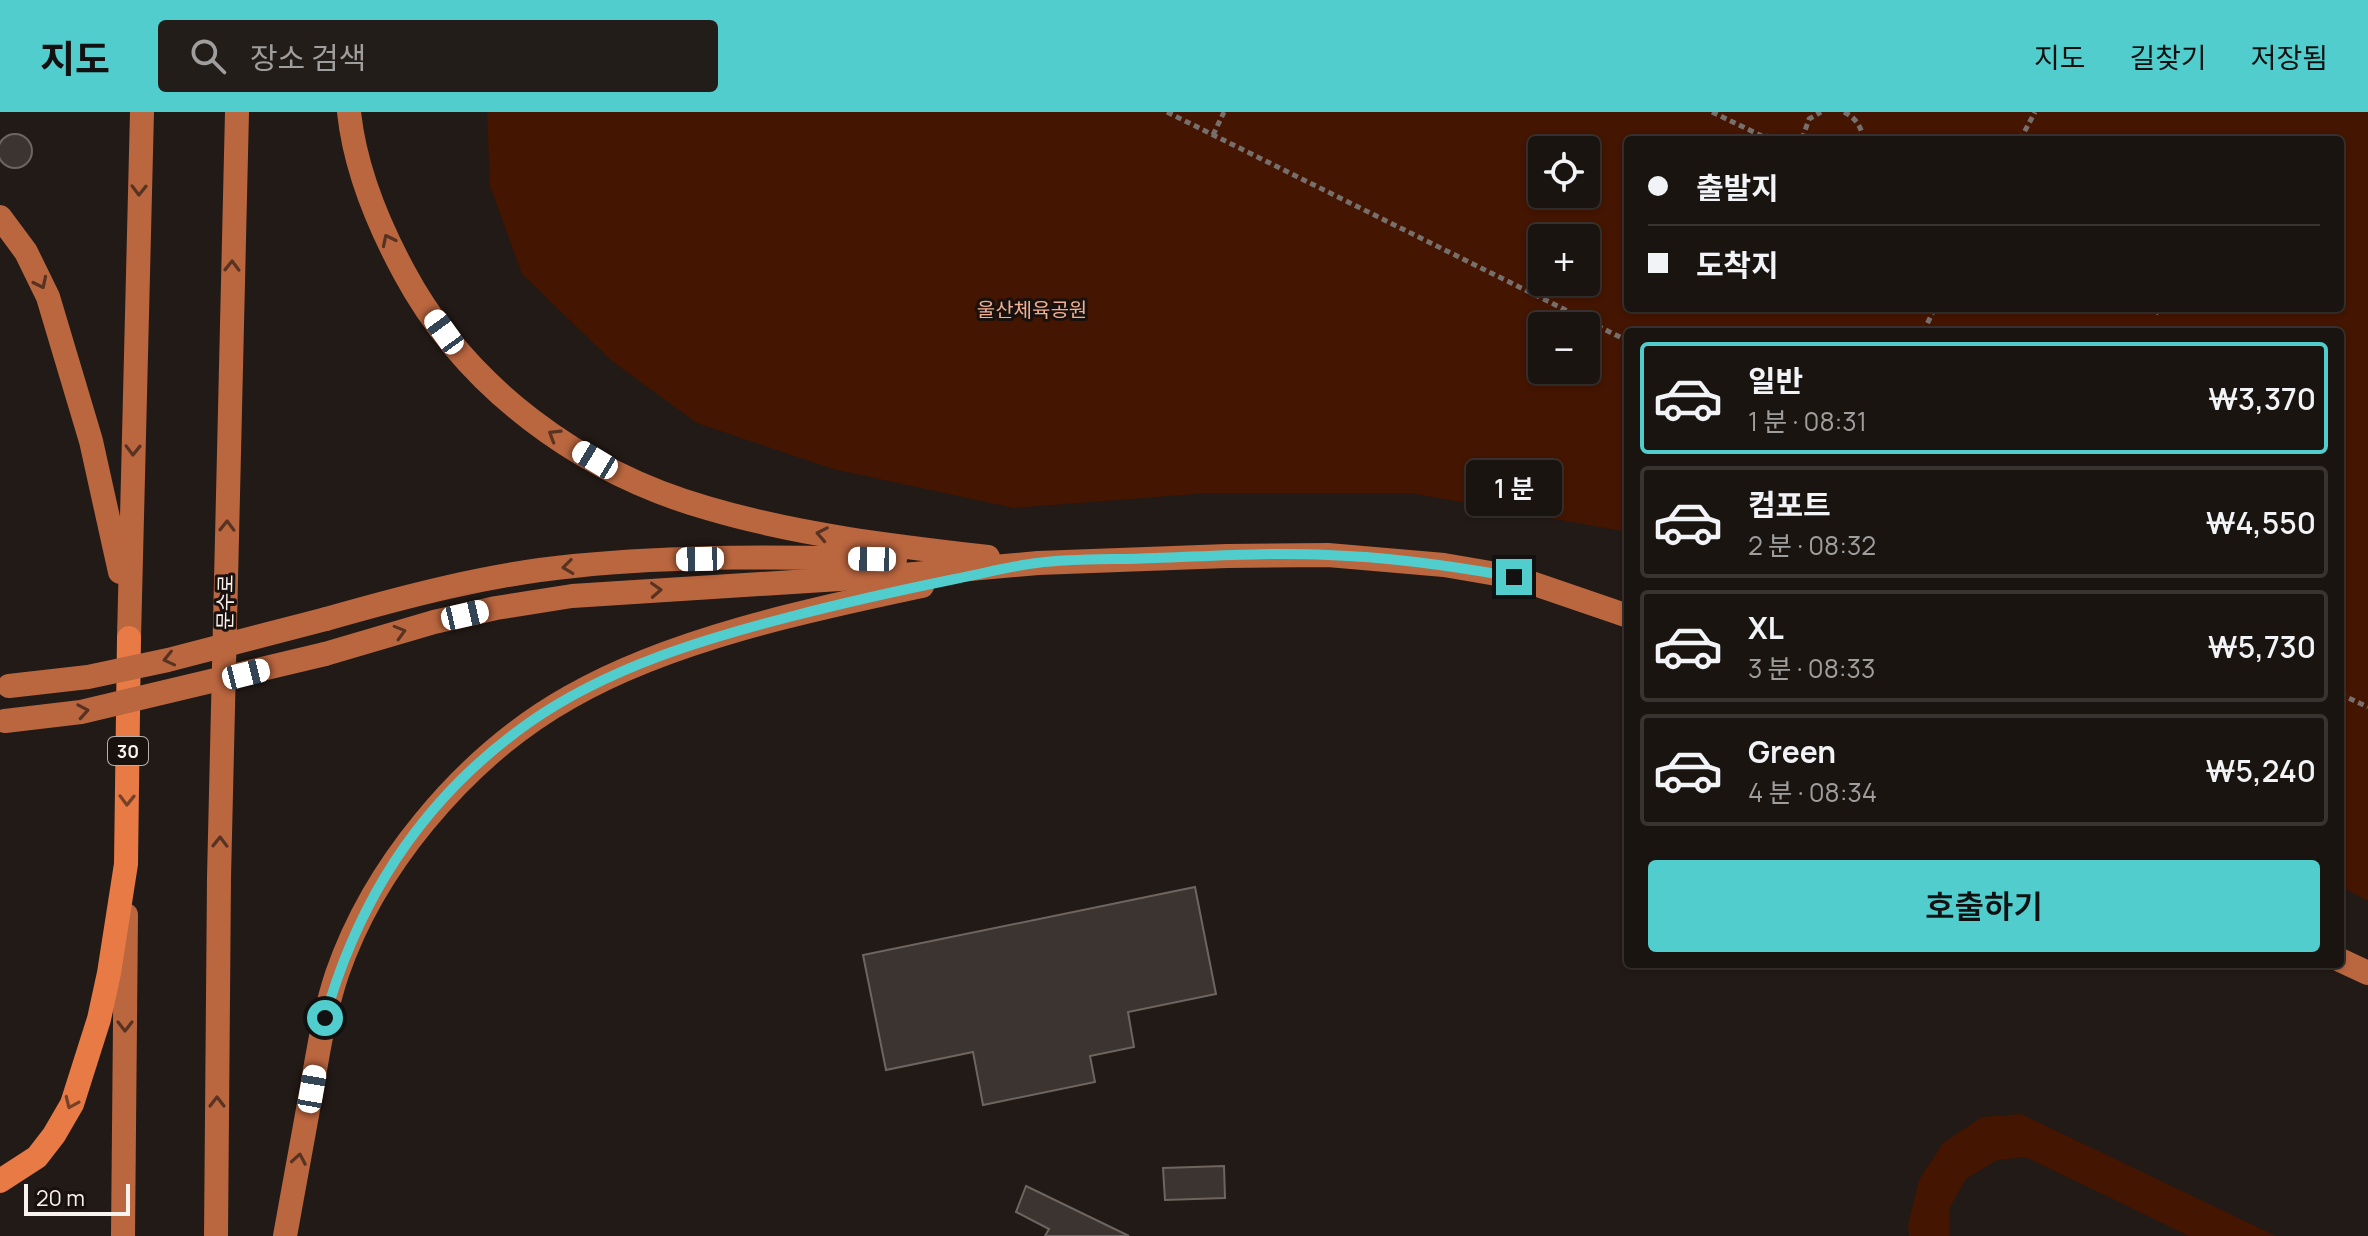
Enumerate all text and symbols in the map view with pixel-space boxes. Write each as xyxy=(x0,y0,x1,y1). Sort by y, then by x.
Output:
search box xyxy=(158,20,718,92)
text: 지도 xyxy=(40,32,110,84)
icon: search xyxy=(186,34,230,78)
text: 장소 검색 xyxy=(250,37,366,78)
text: 지도 xyxy=(2034,38,2085,76)
text: 길찾기 xyxy=(2129,38,2207,76)
text: 저장됨 xyxy=(2251,38,2328,76)
map controls xyxy=(1528,136,1600,384)
button: locate xyxy=(1528,136,1600,208)
text: 출발지 xyxy=(1696,167,1779,208)
one-way arrow xyxy=(130,184,148,197)
button: + xyxy=(1528,224,1600,296)
one-way arrow xyxy=(382,233,397,248)
text: 도착지 xyxy=(1696,244,1779,285)
one-way arrow xyxy=(223,259,241,272)
one-way arrow xyxy=(31,274,47,289)
park label: 울산체육공원 xyxy=(977,296,1087,323)
car xyxy=(420,306,468,358)
button: − xyxy=(1528,312,1600,384)
text: 일반 xyxy=(1748,360,1803,401)
icon: car xyxy=(1652,362,1724,434)
text: ₩3,370 xyxy=(2208,378,2316,419)
text: 1 분 · 08:31 xyxy=(1748,403,1867,439)
one-way arrow xyxy=(548,430,562,445)
car xyxy=(568,437,622,483)
one-way arrow xyxy=(124,444,141,457)
callout: 1 분 xyxy=(1466,461,1562,517)
text: 1 분 xyxy=(1494,470,1534,506)
text: 컴포트 xyxy=(1748,484,1831,525)
icon: car xyxy=(1652,486,1724,558)
text: ₩4,550 xyxy=(2206,502,2316,543)
one-way arrow xyxy=(218,519,236,532)
one-way arrow xyxy=(816,526,829,543)
text: 2 분 · 08:32 xyxy=(1748,527,1876,563)
car xyxy=(676,547,724,571)
car xyxy=(848,547,896,571)
one-way arrow xyxy=(561,558,575,575)
route end xyxy=(1496,559,1532,595)
street label: 문수로 xyxy=(211,574,239,630)
one-way arrow xyxy=(650,581,662,598)
car xyxy=(439,598,491,632)
text: XL xyxy=(1748,607,1784,648)
icon: car xyxy=(1652,610,1724,682)
one-way arrow xyxy=(392,625,406,641)
text: ₩5,730 xyxy=(2208,626,2316,667)
one-way arrow xyxy=(162,650,176,667)
text: 3 분 · 08:33 xyxy=(1748,650,1875,686)
car xyxy=(220,657,272,691)
one-way arrow xyxy=(76,704,90,721)
text: Green xyxy=(1748,731,1836,772)
icon: car xyxy=(1652,734,1724,806)
road number: 30 xyxy=(108,737,148,765)
text: ₩5,240 xyxy=(2206,750,2316,791)
text: 4 분 · 08:34 xyxy=(1748,774,1877,810)
one-way arrow xyxy=(118,794,136,807)
one-way arrow xyxy=(211,835,229,848)
button: 호출하기 xyxy=(1648,860,2320,952)
route start xyxy=(307,1000,343,1036)
one-way arrow xyxy=(116,1020,134,1033)
car xyxy=(296,1063,328,1115)
one-way arrow xyxy=(64,1095,80,1109)
one-way arrow xyxy=(209,1095,226,1108)
one-way arrow xyxy=(289,1152,306,1166)
scale bar xyxy=(24,1180,130,1216)
text: 20 m xyxy=(36,1183,85,1213)

